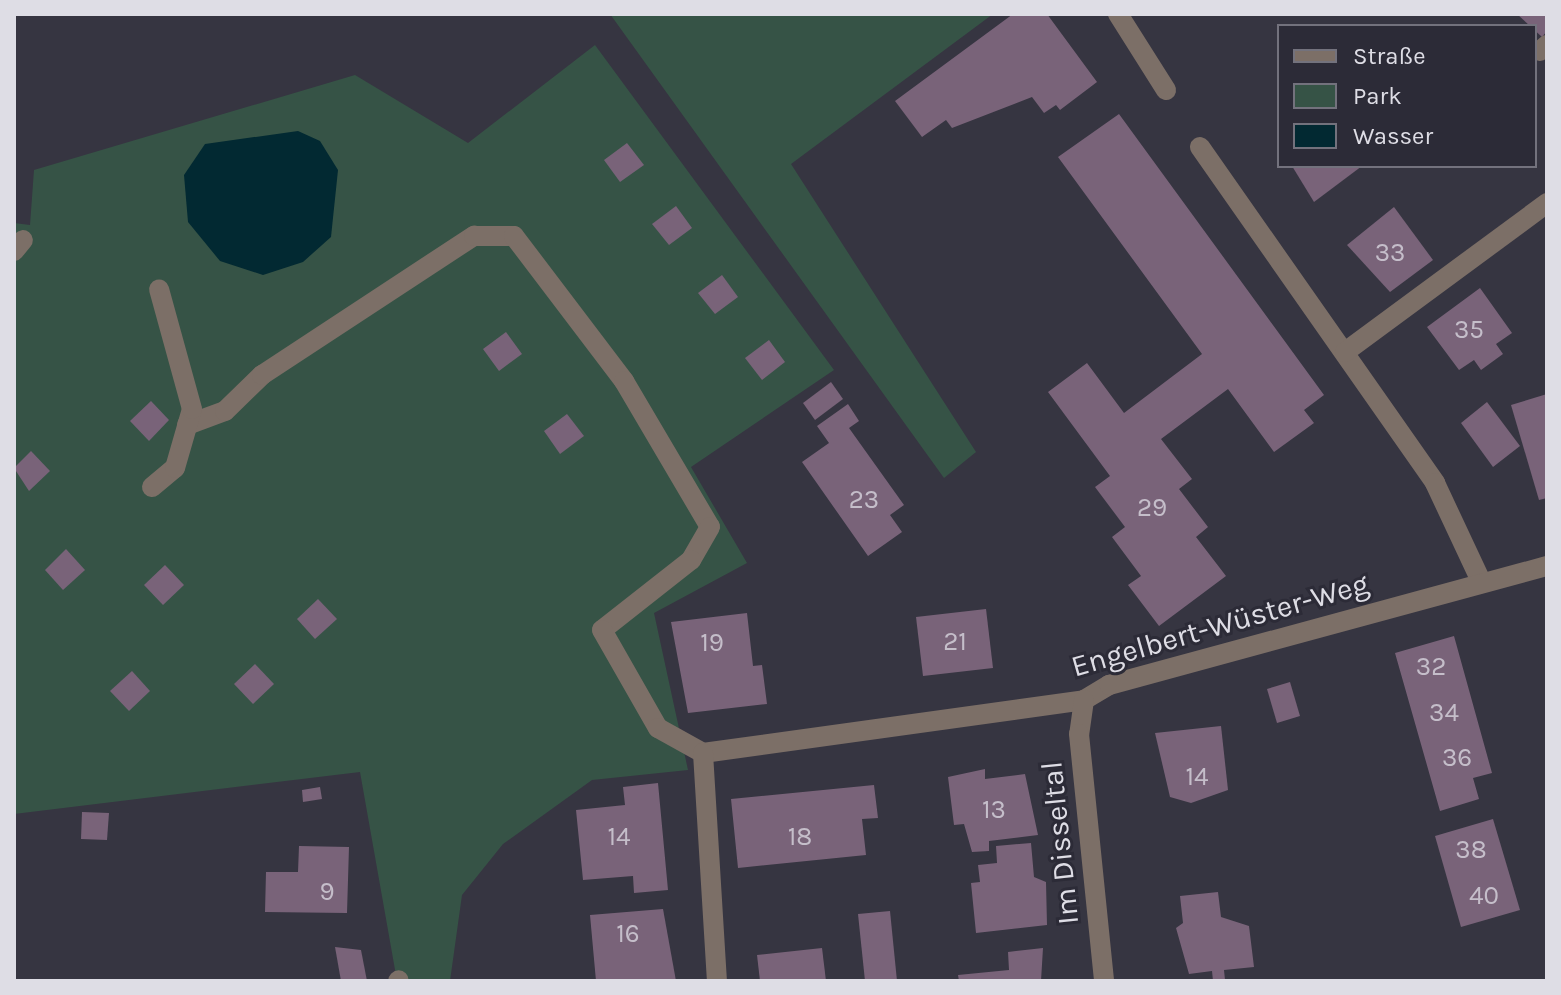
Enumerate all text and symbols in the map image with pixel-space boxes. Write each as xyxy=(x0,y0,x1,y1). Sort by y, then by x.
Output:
legend xyxy=(1277,24,1537,168)
text: Straße xyxy=(1353,42,1425,70)
text: Park xyxy=(1353,82,1402,110)
text: Wasser xyxy=(1353,122,1433,150)
house number: 33 xyxy=(1375,237,1405,269)
house number: 35 xyxy=(1454,314,1484,346)
house number: 23 xyxy=(849,484,879,516)
house number: 29 xyxy=(1137,492,1167,524)
street label: Engelbert-Wüster-Weg xyxy=(1067,565,1373,685)
house number: 21 xyxy=(943,626,967,658)
house number: 19 xyxy=(700,627,724,659)
house number: 32 xyxy=(1416,651,1446,683)
house number: 34 xyxy=(1429,697,1459,729)
house number: 36 xyxy=(1442,742,1472,774)
street label: Im Disseltal xyxy=(1034,760,1086,926)
house number: 14 xyxy=(1185,761,1209,793)
house number: 13 xyxy=(982,794,1006,826)
house number: 14 xyxy=(607,821,631,853)
house number: 18 xyxy=(788,821,812,853)
house number: 38 xyxy=(1455,834,1487,866)
house number: 9 xyxy=(319,876,335,908)
house number: 40 xyxy=(1469,880,1499,912)
house number: 16 xyxy=(616,918,640,950)

